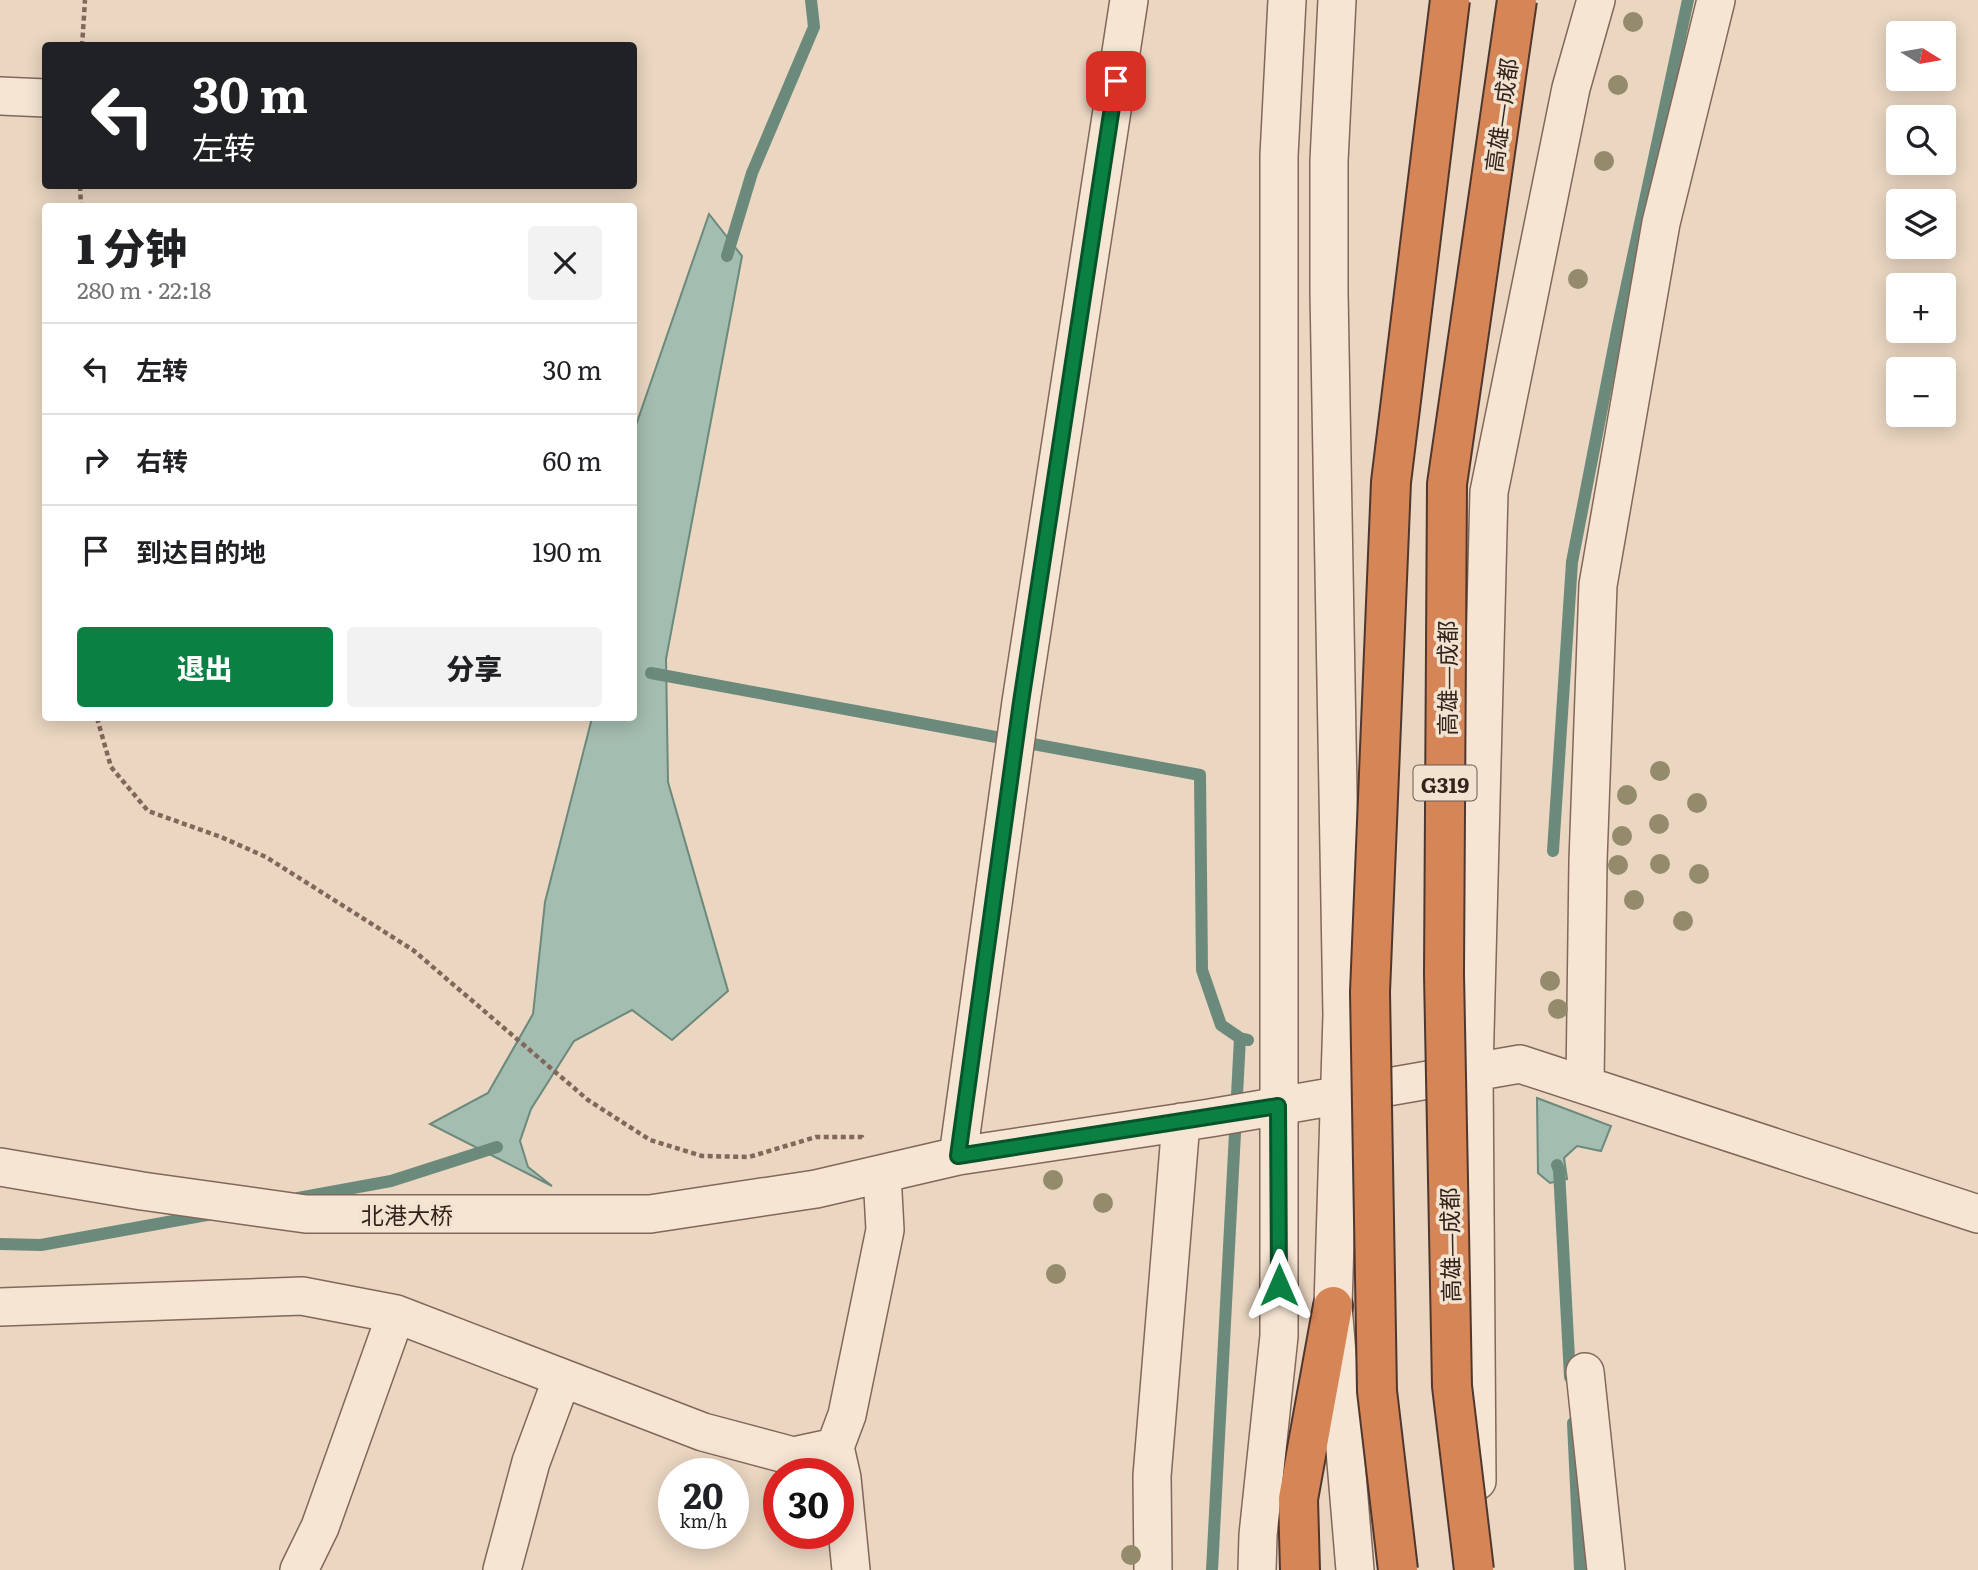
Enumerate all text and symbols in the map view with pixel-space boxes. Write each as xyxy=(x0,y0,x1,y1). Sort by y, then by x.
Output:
north arrow xyxy=(1886,21,1956,91)
map controls xyxy=(1886,21,1956,427)
pin xyxy=(1086,51,1146,111)
text: 30 m xyxy=(192,55,308,128)
street label: 高雄—成都 xyxy=(1475,56,1525,174)
icon: arrive xyxy=(1097,62,1135,100)
icon: left xyxy=(77,70,168,161)
button: search xyxy=(1886,105,1956,175)
text: 左转 xyxy=(192,122,256,170)
button: layers xyxy=(1886,189,1956,259)
text: 1 分钟 xyxy=(77,215,187,277)
button: close xyxy=(528,226,602,300)
text: 280 m · 22:18 xyxy=(77,272,211,306)
button: + xyxy=(1886,273,1956,343)
text: 左转 xyxy=(136,349,188,388)
text: 30 m xyxy=(542,349,602,388)
icon: left xyxy=(77,350,115,388)
button: − xyxy=(1886,357,1956,427)
text: 右转 xyxy=(136,440,188,479)
text: 60 m xyxy=(543,440,602,479)
icon: right xyxy=(77,441,115,479)
text: 到达目的地 xyxy=(136,531,266,570)
text: 190 m xyxy=(532,531,602,570)
icon: arrive xyxy=(77,532,115,570)
street label: 高雄—成都 xyxy=(1429,621,1463,736)
button: 退出 xyxy=(77,627,333,707)
button: 分享 xyxy=(347,627,602,707)
road number: G319 xyxy=(1414,766,1476,800)
street label: 高雄—成都 xyxy=(1431,1187,1467,1303)
street label: 北港大桥 xyxy=(361,1197,453,1231)
position arrow xyxy=(1242,1248,1316,1322)
speed limit sign: 30 xyxy=(763,1458,854,1549)
text: 20 xyxy=(683,1468,724,1520)
text: km/h xyxy=(680,1507,727,1534)

